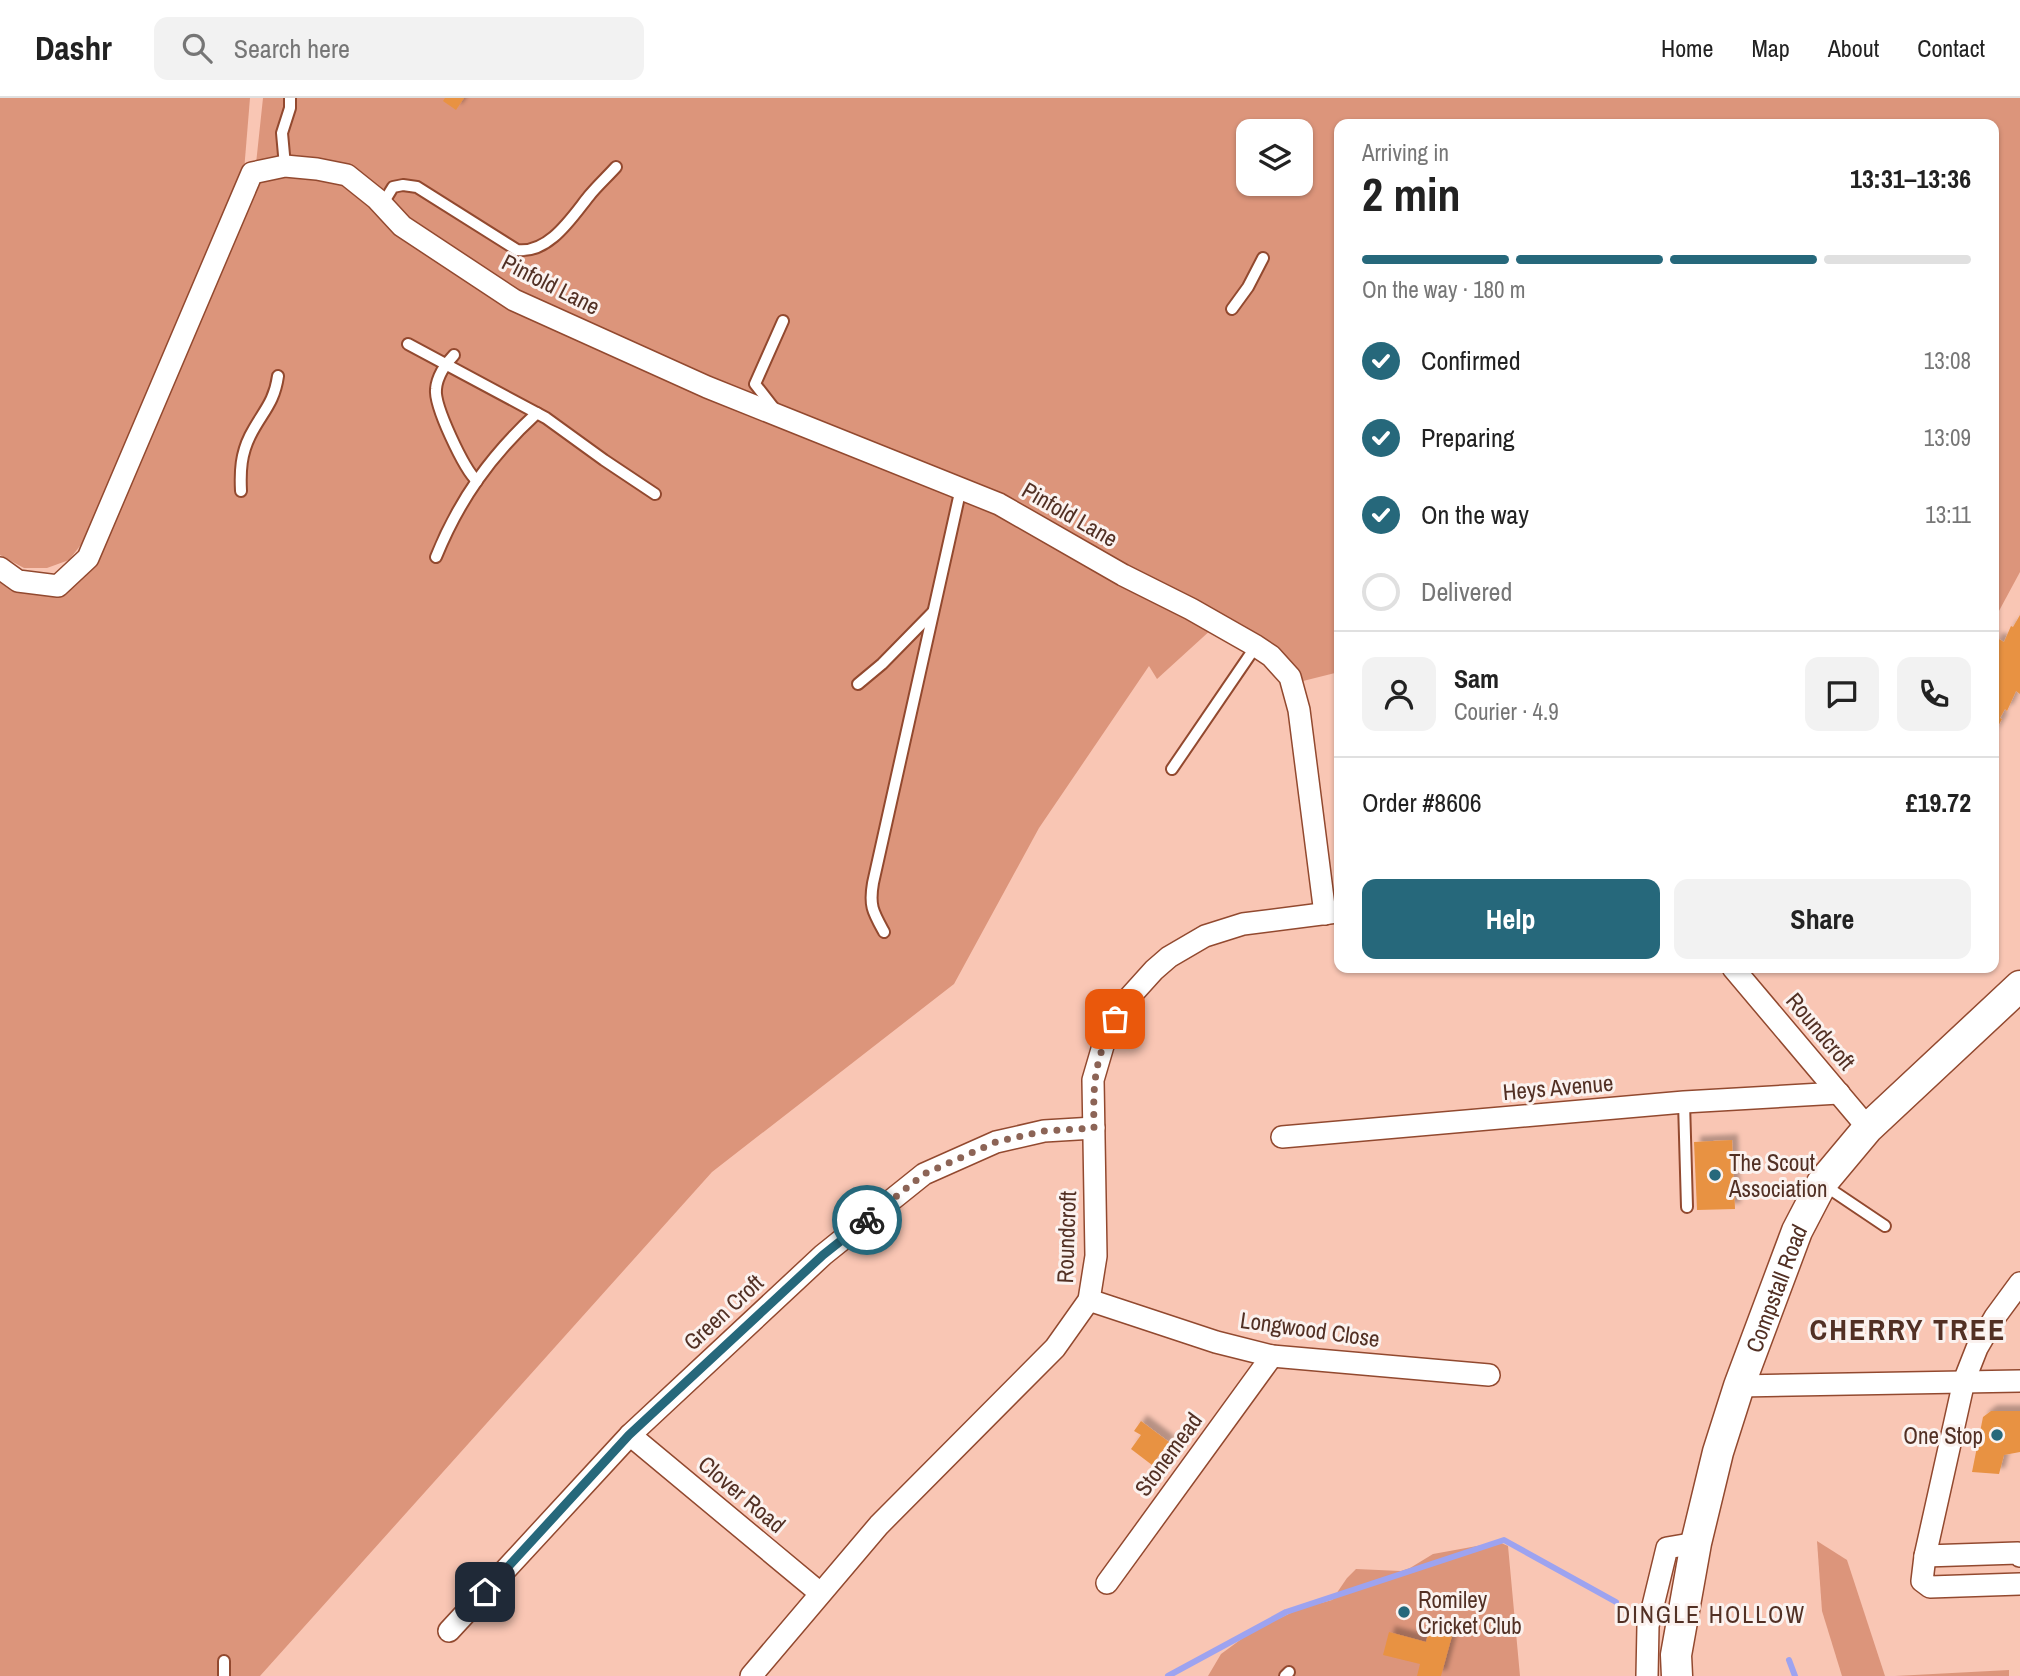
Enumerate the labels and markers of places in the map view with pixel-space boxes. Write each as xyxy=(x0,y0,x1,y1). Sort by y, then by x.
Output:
pin xyxy=(1085,989,1145,1049)
place label: The Scout Association xyxy=(1728,1147,1828,1204)
marker: The Scout Association xyxy=(1707,1167,1723,1183)
place label: One Stop xyxy=(1903,1420,1983,1451)
marker: One Stop xyxy=(1989,1427,2005,1443)
pin xyxy=(455,1562,515,1622)
place label: Romiley Cricket Club xyxy=(1418,1584,1522,1641)
marker: Romiley Cricket Club xyxy=(1396,1604,1412,1620)

